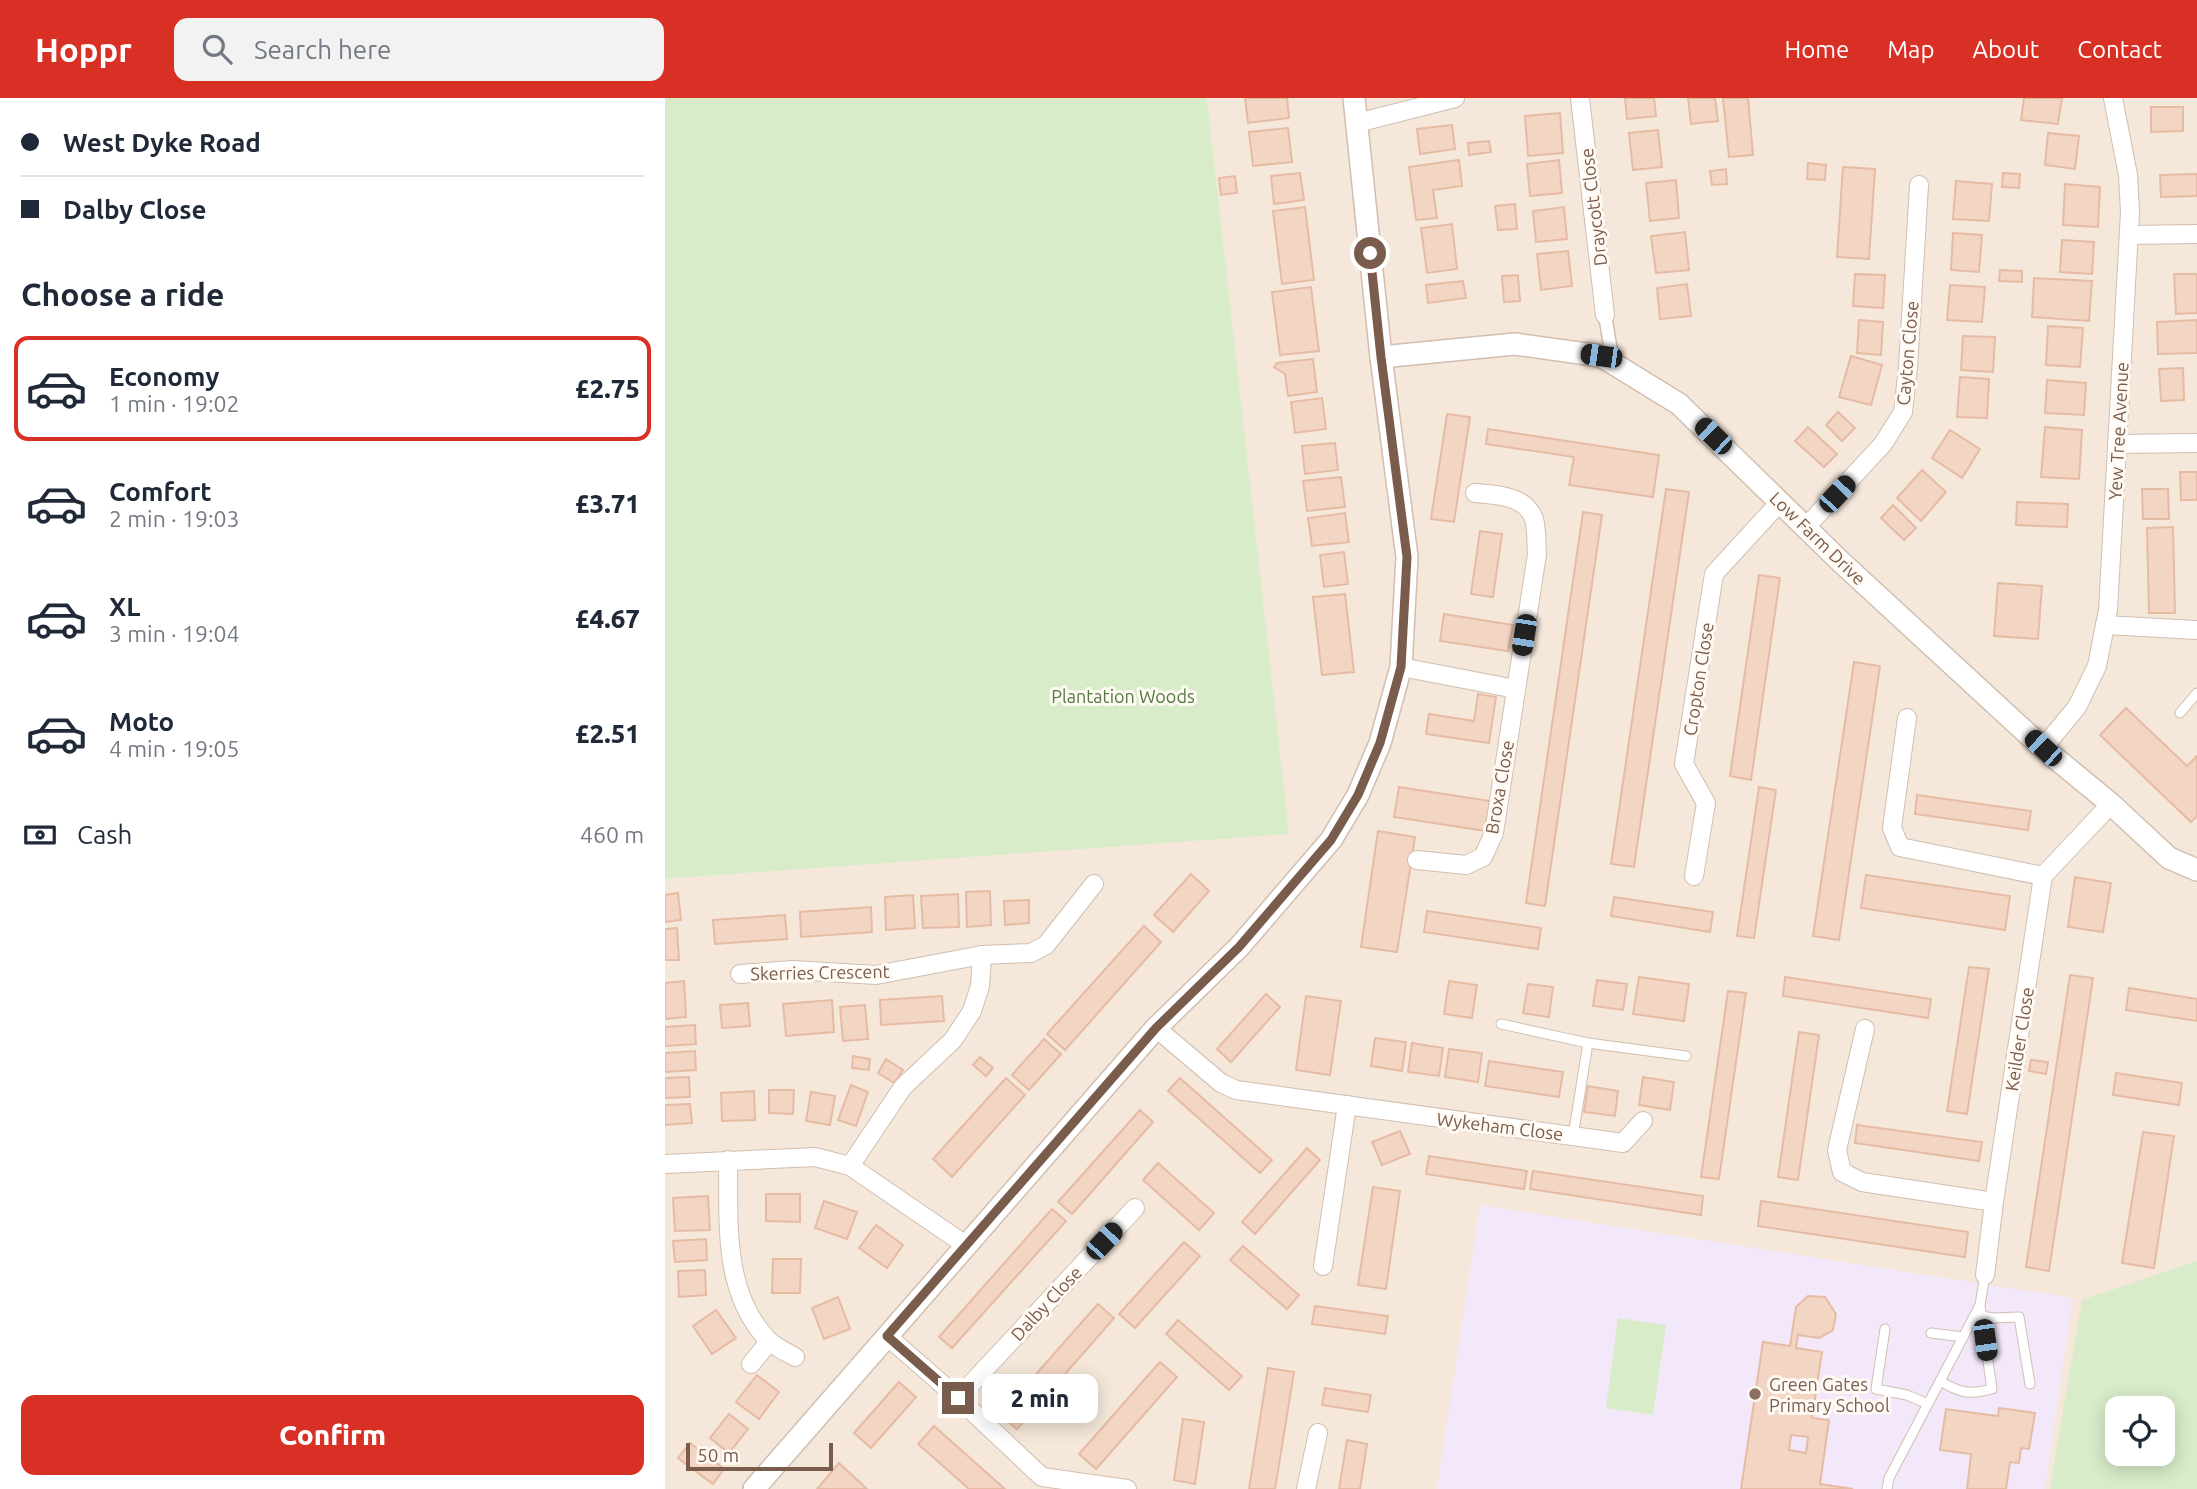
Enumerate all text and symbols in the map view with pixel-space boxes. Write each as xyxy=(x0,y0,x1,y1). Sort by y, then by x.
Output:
search box xyxy=(174,18,664,81)
icon: search xyxy=(198,30,236,68)
text: Hoppr xyxy=(35,31,132,68)
text: Search here xyxy=(254,35,391,64)
text: Home xyxy=(1784,36,1849,63)
text: Map xyxy=(1887,36,1934,63)
text: About xyxy=(1972,36,2039,63)
text: Contact xyxy=(2077,36,2162,63)
text: West Dyke Road xyxy=(63,128,261,157)
street label: Draycott Close xyxy=(1576,147,1610,267)
text: Dalby Close xyxy=(63,195,207,224)
route start xyxy=(1354,237,1386,269)
text: Choose a ride xyxy=(21,276,224,312)
street label: Cayton Close xyxy=(1892,300,1922,406)
car xyxy=(1579,343,1624,369)
icon: car xyxy=(25,357,88,420)
street label: Yew Tree Avenue xyxy=(2104,361,2132,501)
text: Economy xyxy=(109,362,219,391)
text: £2.75 xyxy=(575,374,640,403)
text: 1 min · 19:02 xyxy=(109,391,240,416)
car xyxy=(1691,414,1736,458)
car xyxy=(1815,471,1860,517)
icon: car xyxy=(25,472,88,535)
text: Comfort xyxy=(109,477,212,506)
street label: Low Farm Drive xyxy=(1766,487,1870,589)
text: £3.71 xyxy=(575,489,640,518)
text: 2 min · 19:03 xyxy=(109,506,240,531)
icon: car xyxy=(25,587,88,650)
text: XL xyxy=(109,592,140,621)
text: £4.67 xyxy=(575,604,640,633)
car xyxy=(1511,613,1538,657)
text: 3 min · 19:04 xyxy=(109,621,240,646)
street label: Cropton Close xyxy=(1679,621,1717,737)
park label: Plantation Woods xyxy=(1051,686,1195,706)
icon: car xyxy=(25,702,88,765)
text: Moto xyxy=(109,707,174,736)
text: £2.51 xyxy=(575,719,640,748)
car xyxy=(2021,726,2066,770)
text: 4 min · 19:05 xyxy=(109,736,240,761)
street label: Broxa Close xyxy=(1481,738,1517,836)
icon: cash xyxy=(21,816,59,854)
text: Cash xyxy=(77,820,132,849)
text: 460 m xyxy=(580,822,644,847)
street label: Skerries Crescent xyxy=(750,961,890,983)
street label: Keilder Close xyxy=(2001,985,2037,1093)
street label: Wykeham Close xyxy=(1436,1108,1564,1144)
car xyxy=(1082,1218,1127,1264)
street label: Dalby Close xyxy=(1007,1262,1085,1344)
car xyxy=(1972,1318,1999,1362)
callout: 2 min xyxy=(983,1374,1098,1422)
place label: Green Gates Primary School xyxy=(1769,1374,1890,1415)
route end xyxy=(942,1382,974,1414)
text: 2 min xyxy=(1011,1386,1069,1411)
marker: Green Gates Primary School xyxy=(1747,1386,1763,1402)
button: Confirm xyxy=(21,1395,644,1475)
map controls xyxy=(2105,1396,2175,1466)
button: locate xyxy=(2105,1396,2175,1466)
scale bar xyxy=(686,1440,833,1472)
text: 50 m xyxy=(697,1444,739,1466)

